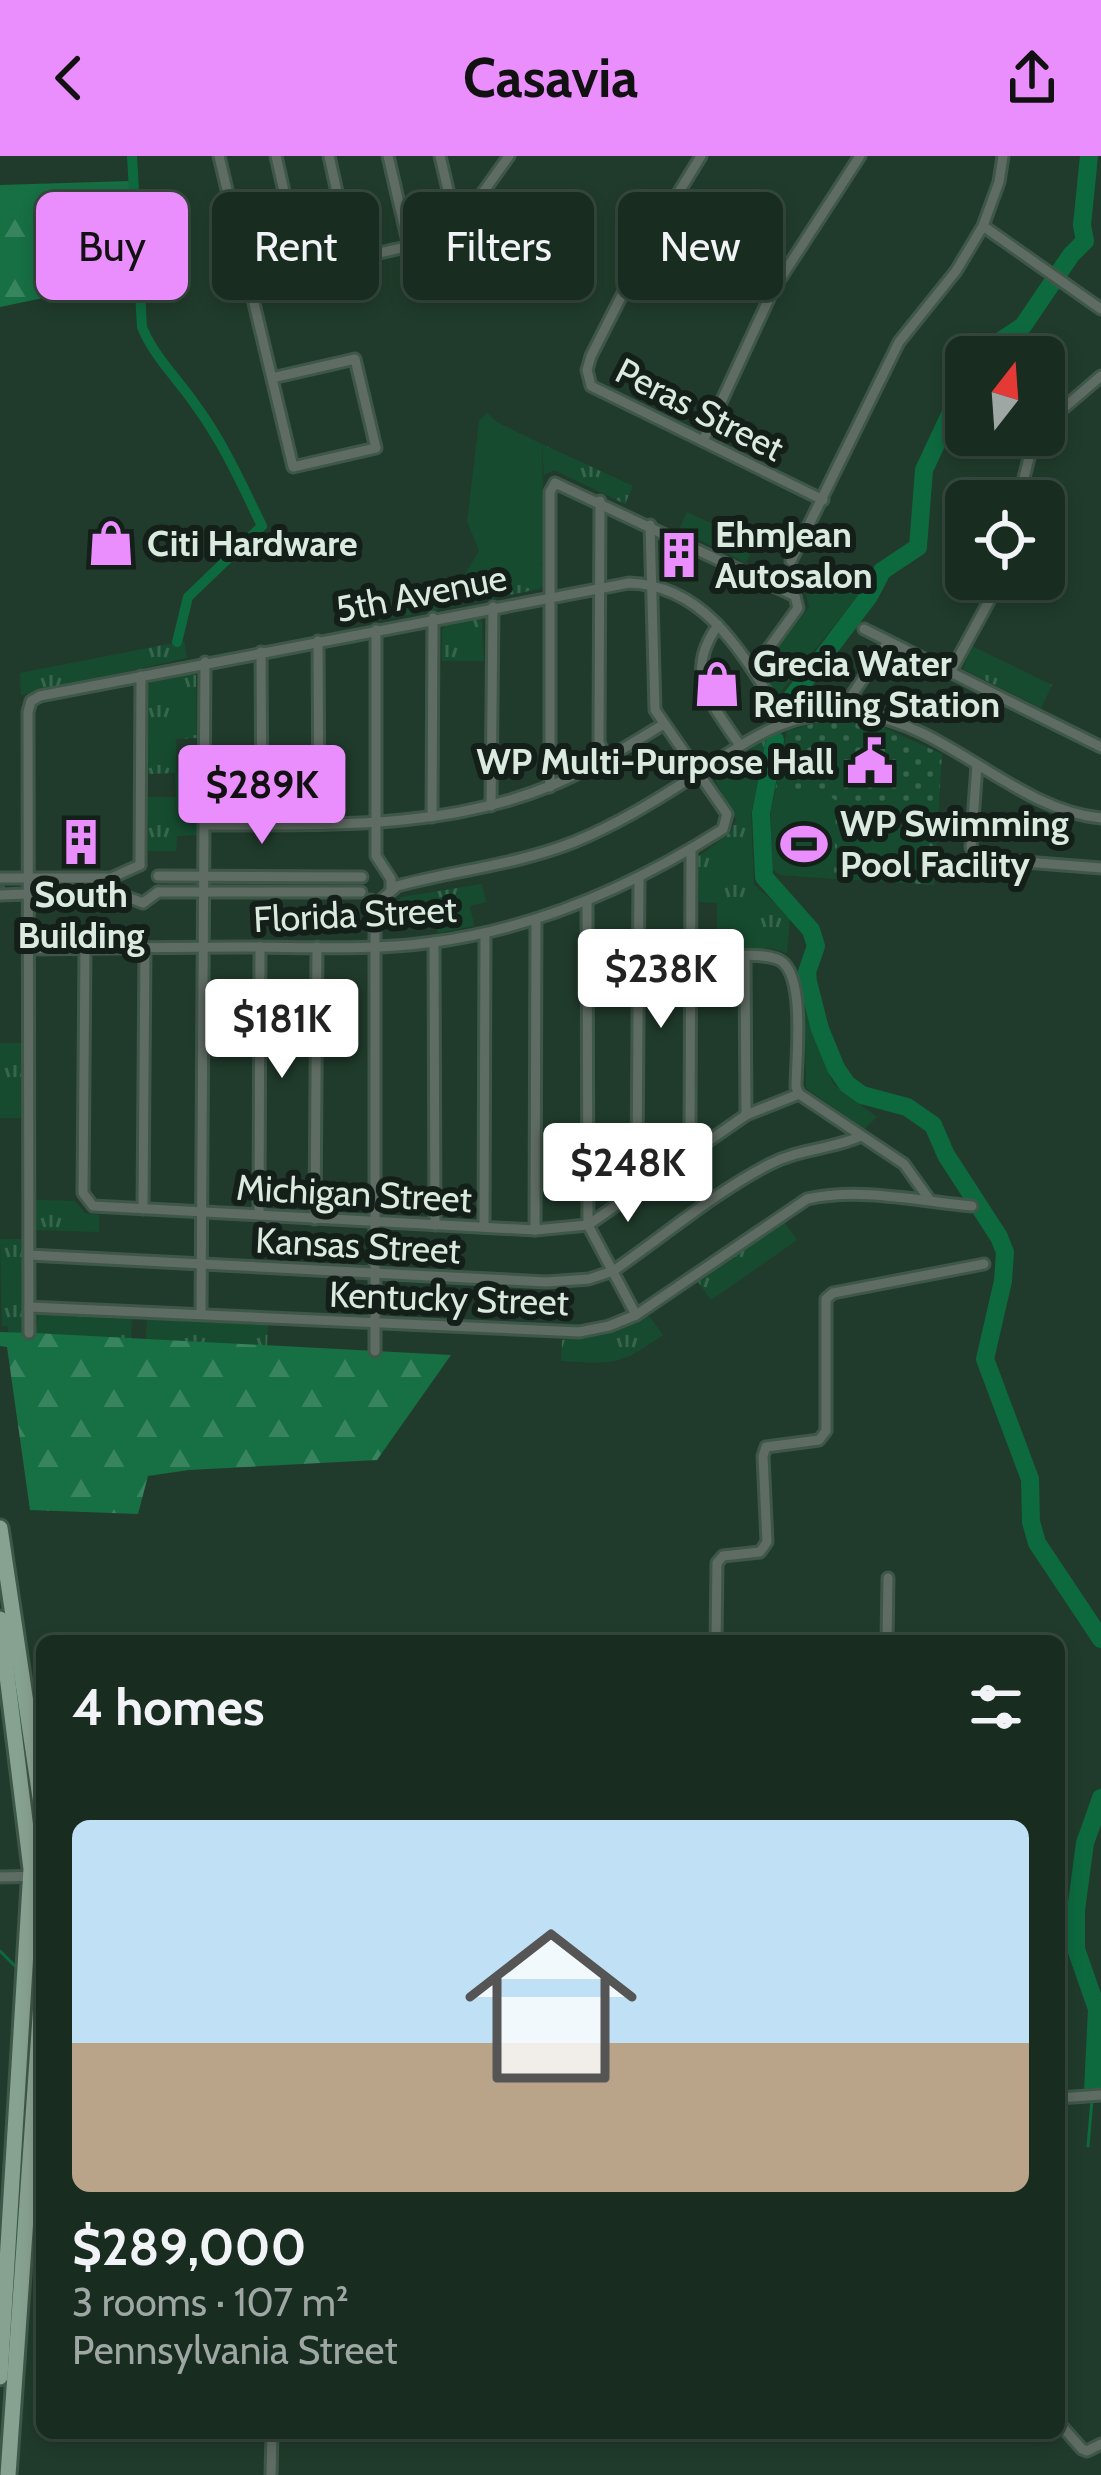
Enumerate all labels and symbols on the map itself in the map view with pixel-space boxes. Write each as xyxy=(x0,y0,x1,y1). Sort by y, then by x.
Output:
north arrow xyxy=(945,336,1065,456)
street label: Peras Street xyxy=(609,348,791,470)
place label: EhmJean Autosalon xyxy=(715,512,873,597)
shop icon: Citi Hardware xyxy=(86,518,136,568)
place label: Citi Hardware xyxy=(147,521,357,565)
building icon: EhmJean Autosalon xyxy=(654,530,704,580)
street label: 5th Avenue xyxy=(332,555,510,631)
place label: Grecia Water Refilling Station xyxy=(753,641,1000,726)
shop icon: Grecia Water Refilling Station xyxy=(692,659,742,709)
public building icon: WP Multi-Purpose Hall xyxy=(845,736,895,786)
place label: WP Multi-Purpose Hall xyxy=(476,739,834,783)
pin: $289K xyxy=(178,745,346,847)
place label: WP Swimming Pool Facility xyxy=(840,801,1069,886)
building icon: South Building xyxy=(56,817,106,867)
sports icon: WP Swimming Pool Facility xyxy=(779,819,829,869)
place label: South Building xyxy=(17,872,145,957)
street label: Florida Street xyxy=(252,887,458,941)
pin: $238K xyxy=(577,929,745,1031)
pin: $181K xyxy=(198,979,366,1081)
pin: $248K xyxy=(544,1123,712,1225)
street label: Michigan Street xyxy=(235,1165,473,1221)
street label: Kansas Street xyxy=(254,1218,462,1272)
street label: Kentucky Street xyxy=(328,1272,570,1324)

